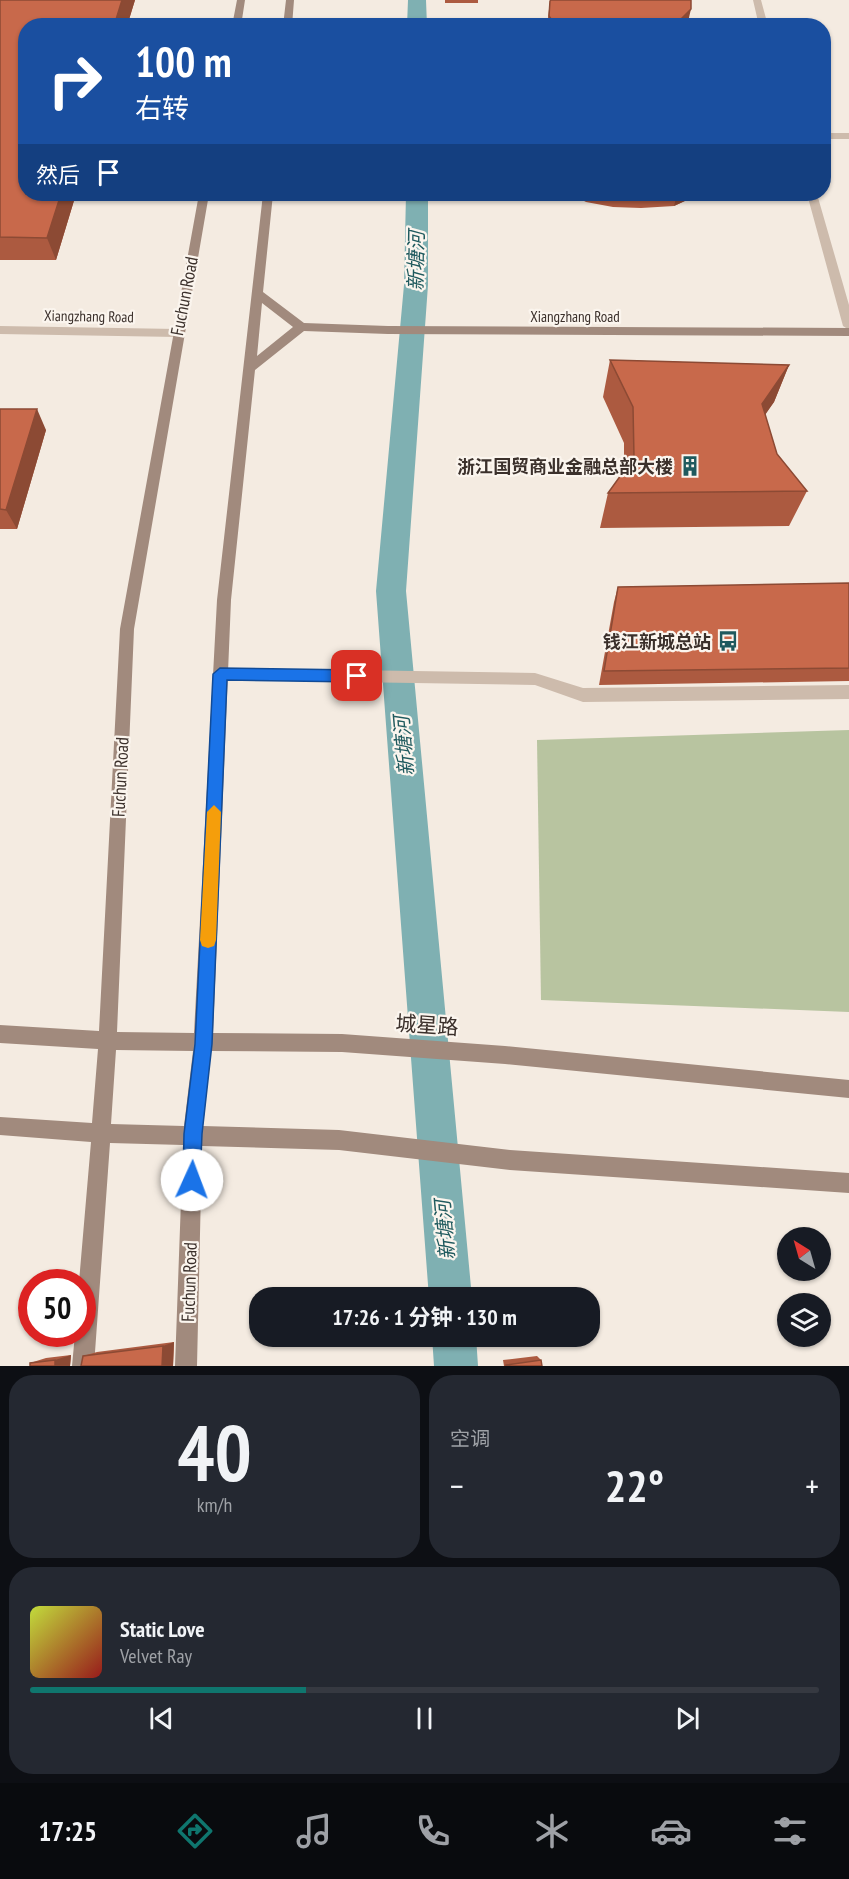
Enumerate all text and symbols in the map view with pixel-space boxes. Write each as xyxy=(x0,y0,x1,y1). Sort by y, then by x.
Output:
text: 100 m xyxy=(135,34,232,89)
icon: right xyxy=(36,42,114,120)
text: 右转 xyxy=(135,91,189,125)
icon: arrive xyxy=(92,156,125,189)
text: 然后 xyxy=(36,161,80,189)
water label: 新塘河 xyxy=(402,227,430,291)
street label: Fuchun Road xyxy=(165,255,203,337)
street label: Xiangzhang Road xyxy=(44,306,134,326)
street label: Xiangzhang Road xyxy=(530,307,620,326)
building icon: 浙江国贸商业金融总部大楼 xyxy=(678,454,702,478)
place label: 浙江国贸商业金融总部大楼 xyxy=(457,455,673,478)
bus stop icon: 钱江新城总站 xyxy=(716,629,740,653)
place label: 钱江新城总站 xyxy=(603,630,711,653)
pin xyxy=(331,650,382,701)
icon: arrive xyxy=(340,659,373,692)
water label: 新塘河 xyxy=(388,711,420,777)
street label: Fuchun Road xyxy=(106,737,134,817)
street label: 城星路 xyxy=(395,1009,459,1041)
position arrow xyxy=(160,1148,224,1212)
water label: 新塘河 xyxy=(429,1195,461,1261)
north arrow xyxy=(777,1227,831,1281)
map controls xyxy=(777,1227,831,1347)
street label: Fuchun Road xyxy=(176,1242,202,1322)
speed limit sign: 50 xyxy=(18,1269,96,1347)
button: layers xyxy=(777,1293,831,1347)
text: 17:26 · 1 分钟 · 130 m xyxy=(332,1303,517,1331)
text: 40 xyxy=(177,1402,252,1503)
text: 空调 xyxy=(450,1426,490,1452)
text: 22° xyxy=(605,1456,664,1514)
text: − xyxy=(450,1464,464,1507)
text: + xyxy=(805,1464,819,1507)
text: km/h xyxy=(197,1492,232,1518)
text: Static Love xyxy=(120,1615,205,1643)
text: Velvet Ray xyxy=(120,1643,192,1669)
icon: previous xyxy=(145,1702,178,1735)
icon: pause xyxy=(408,1702,441,1735)
icon: next xyxy=(671,1702,704,1735)
icon: directions xyxy=(174,1810,216,1852)
icon: music xyxy=(293,1810,335,1852)
icon: phone xyxy=(412,1810,454,1852)
icon: climate xyxy=(531,1810,573,1852)
icon: car xyxy=(650,1810,692,1852)
icon: filters xyxy=(769,1810,811,1852)
text: 17:25 xyxy=(38,1814,97,1848)

